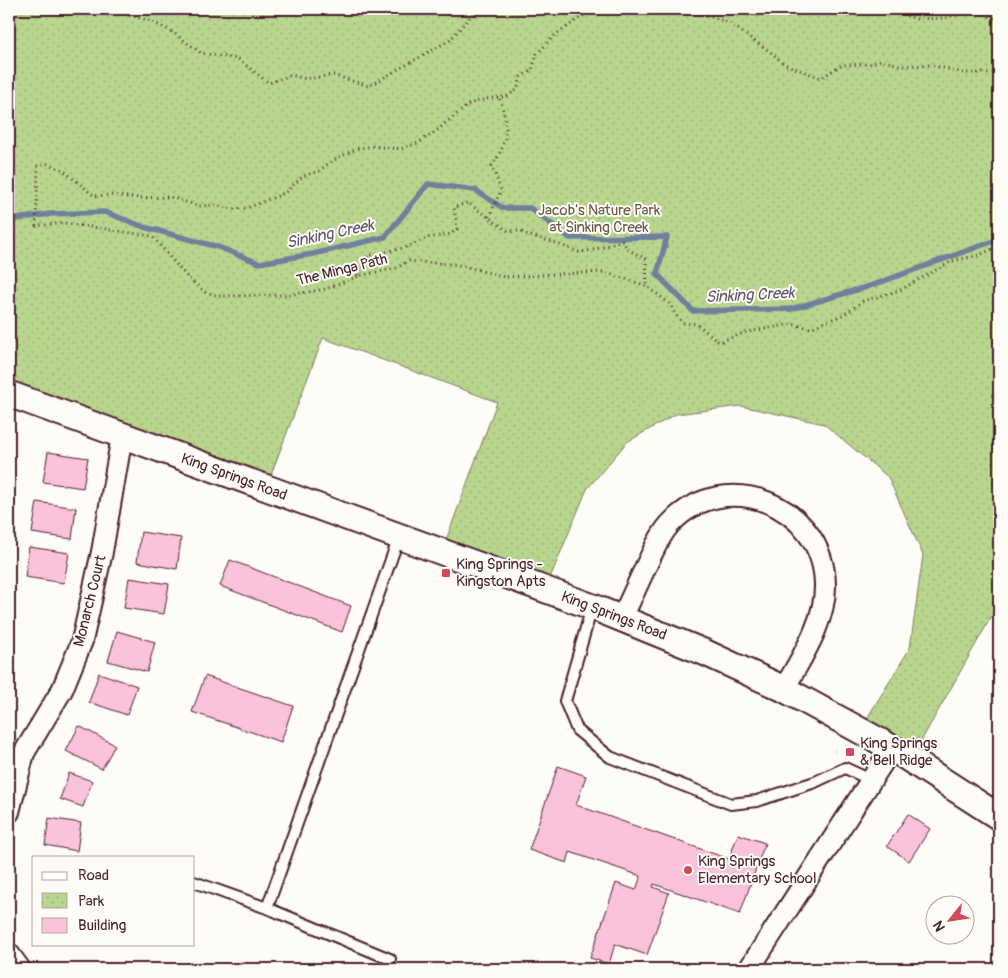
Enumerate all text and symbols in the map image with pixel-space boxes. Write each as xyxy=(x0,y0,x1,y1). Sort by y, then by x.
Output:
park label: Jacob's Nature Park at Sinking Creek xyxy=(538,201,661,237)
water label: Sinking Creek xyxy=(285,215,377,253)
street label: The Minga Path xyxy=(295,250,389,290)
water label: Sinking Creek xyxy=(705,283,796,307)
street label: King Springs Road xyxy=(178,449,290,505)
street label: Monarch Court xyxy=(69,552,111,649)
place label: King Springs - Kingston Apts xyxy=(456,555,546,591)
marker: King Springs - Kingston Apts xyxy=(440,567,452,579)
street label: King Springs Road xyxy=(558,587,670,645)
place label: King Springs & Bell Ridge xyxy=(860,734,938,770)
marker: King Springs & Bell Ridge xyxy=(844,746,856,758)
place label: King Springs Elementary School xyxy=(698,852,817,888)
legend xyxy=(32,856,195,946)
marker: King Springs Elementary School xyxy=(682,864,694,876)
text: Road xyxy=(78,866,109,885)
text: Park xyxy=(78,892,105,911)
north arrow xyxy=(926,896,976,946)
text: Building xyxy=(78,916,126,935)
text: N xyxy=(929,918,949,935)

